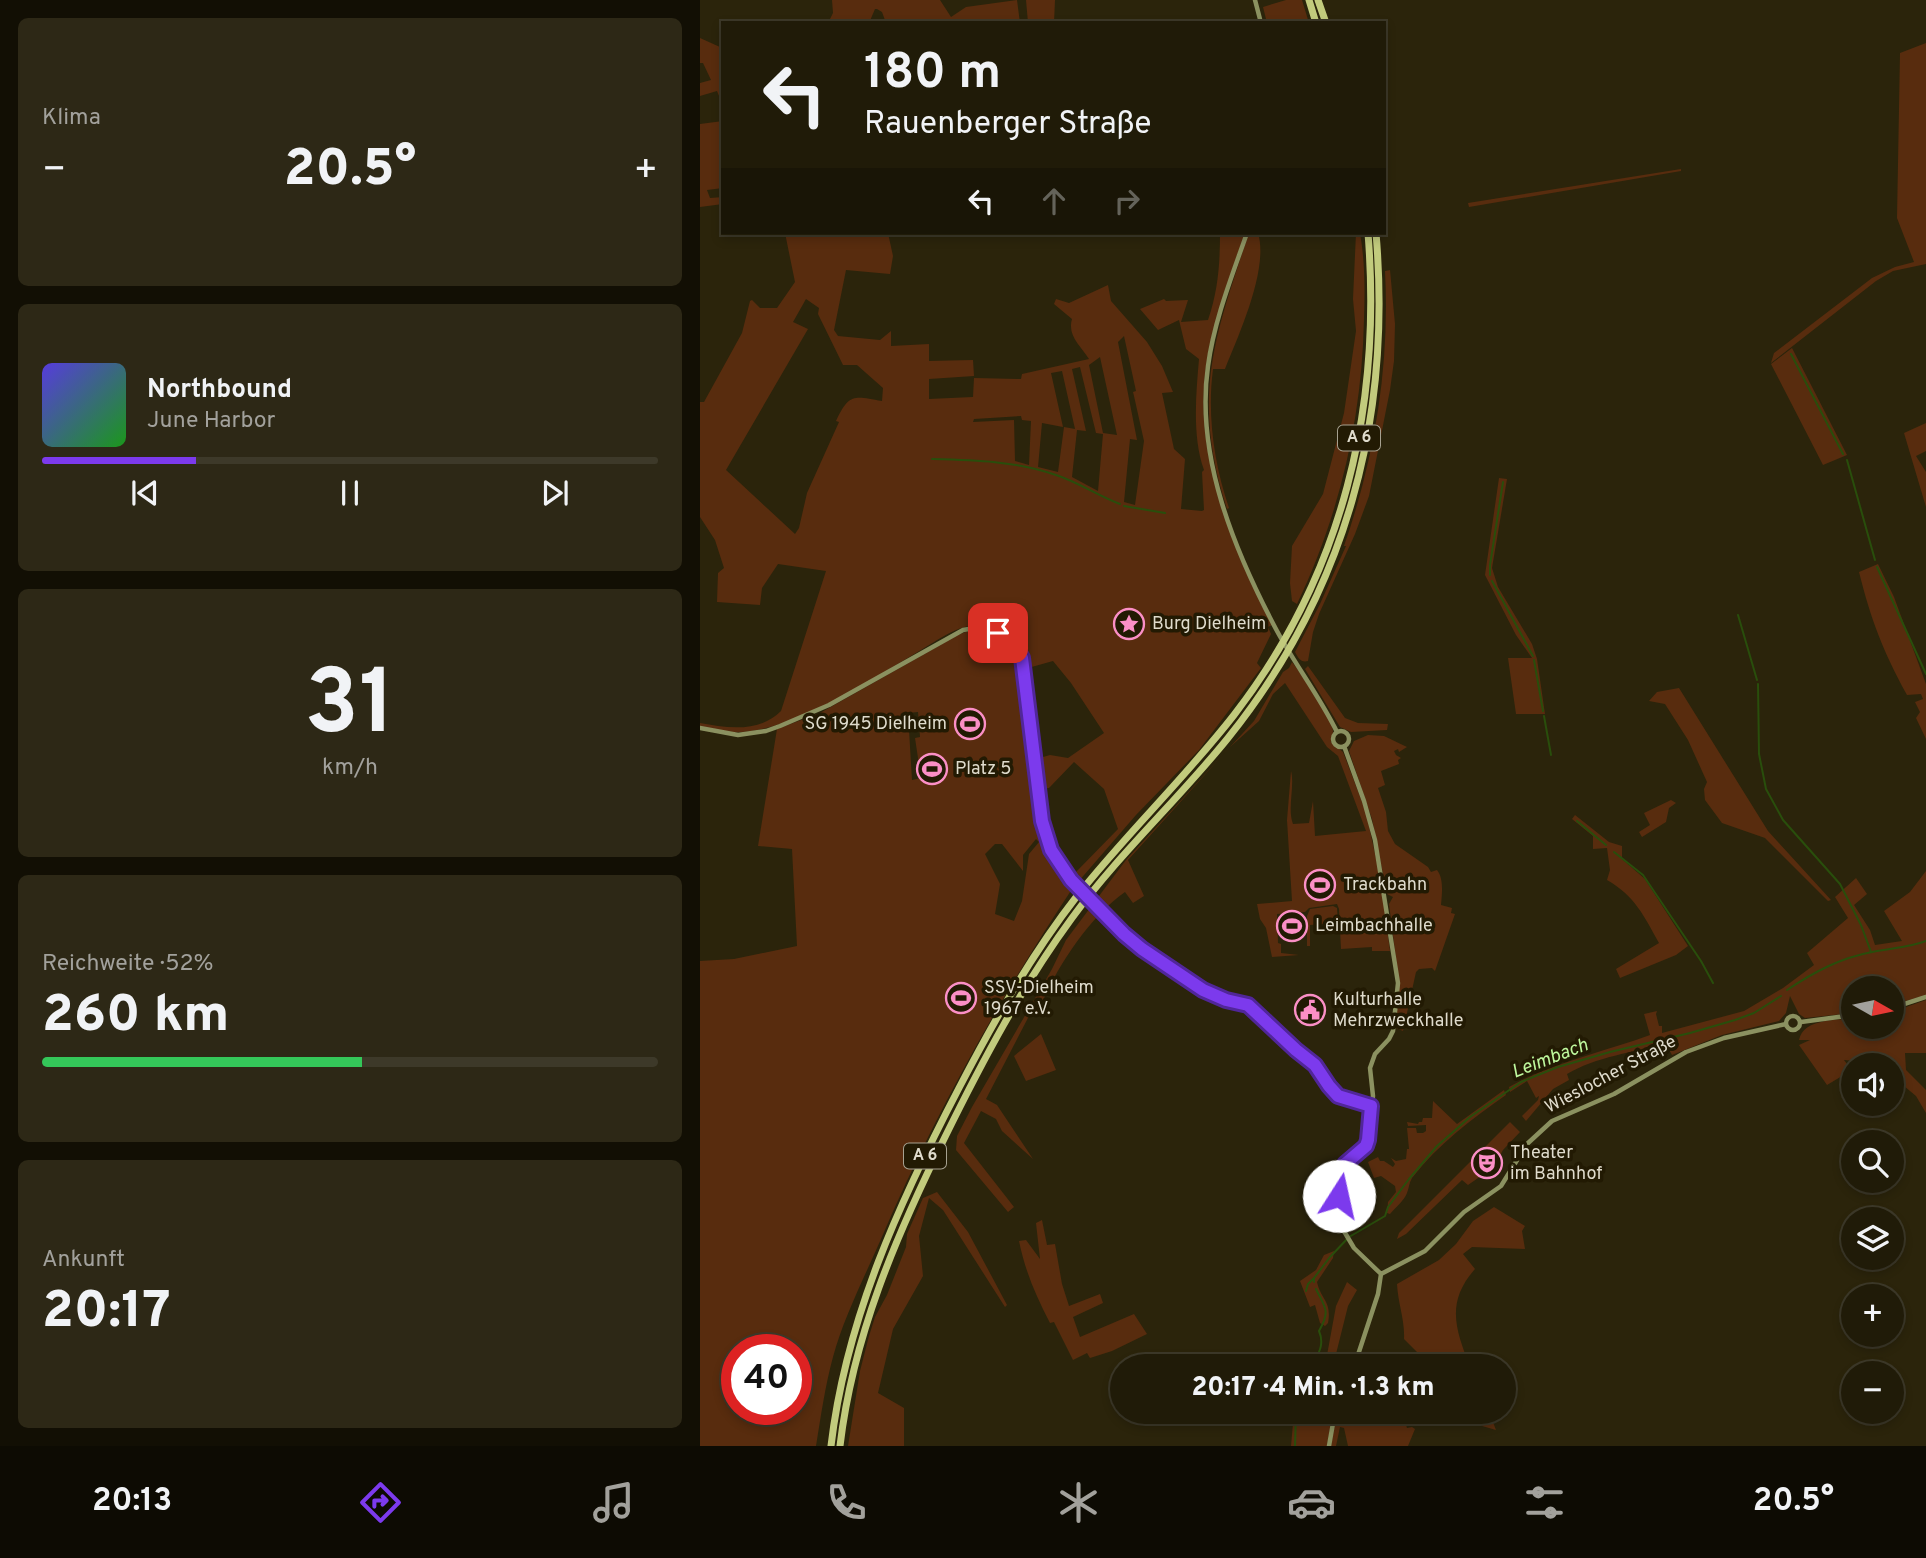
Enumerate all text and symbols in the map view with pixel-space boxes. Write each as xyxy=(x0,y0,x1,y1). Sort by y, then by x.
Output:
text: 180 m xyxy=(864,44,1001,106)
icon: left xyxy=(749,49,840,140)
text: Klima xyxy=(42,104,101,133)
text: Rauenberger Straße xyxy=(864,105,1151,145)
text: 20.5° xyxy=(284,138,416,204)
text: − xyxy=(42,147,67,196)
text: + xyxy=(633,147,658,196)
icon: left xyxy=(962,182,1000,220)
icon: ahead xyxy=(1035,182,1073,220)
icon: right xyxy=(1108,182,1146,220)
text: Northbound xyxy=(147,374,292,407)
text: June Harbor xyxy=(147,407,275,436)
road number: A 6 xyxy=(1338,426,1380,450)
icon: previous xyxy=(126,474,164,512)
icon: pause xyxy=(331,474,369,512)
icon: next xyxy=(536,474,574,512)
pin xyxy=(968,603,1028,663)
place icon: Burg Dielheim xyxy=(1112,607,1146,641)
place label: Burg Dielheim xyxy=(1152,613,1266,636)
icon: arrive xyxy=(979,614,1017,652)
text: 31 xyxy=(305,651,395,766)
sports icon: SG 1945 Dielheim xyxy=(953,707,987,741)
place label: SG 1945 Dielheim xyxy=(804,713,947,736)
sports icon: Platz 5 xyxy=(915,752,949,786)
text: km/h xyxy=(322,754,378,783)
place label: Platz 5 xyxy=(955,758,1011,781)
sports icon: Trackbahn xyxy=(1303,868,1337,902)
place label: Trackbahn xyxy=(1343,874,1427,897)
sports icon: Leimbachhalle xyxy=(1275,909,1309,943)
place label: Leimbachhalle xyxy=(1315,915,1433,938)
text: Reichweite · 52% xyxy=(42,950,214,979)
north arrow xyxy=(1841,976,1904,1040)
map controls xyxy=(1841,976,1904,1424)
place label: SSV-Dielheim 1967 e.V. xyxy=(984,977,1094,1021)
sports icon: SSV-Dielheim 1967 e.V. xyxy=(944,981,978,1015)
text: 260 km xyxy=(42,984,229,1050)
place label: Kulturhalle Mehrzweckhalle xyxy=(1333,989,1463,1033)
public building icon: Kulturhalle Mehrzweckhalle xyxy=(1293,993,1327,1027)
street label: Wieslocher Straße xyxy=(1541,1031,1681,1119)
water label: Leimbach xyxy=(1508,1033,1592,1085)
button: sound xyxy=(1841,1053,1904,1116)
button: search xyxy=(1841,1130,1904,1193)
place label: Theater im Bahnhof xyxy=(1510,1142,1602,1186)
road number: A 6 xyxy=(904,1144,946,1168)
theatre icon: Theater im Bahnhof xyxy=(1470,1146,1504,1180)
position arrow xyxy=(1302,1159,1376,1233)
button: layers xyxy=(1841,1207,1904,1270)
text: Ankunft xyxy=(42,1246,125,1275)
text: 20:17 xyxy=(42,1280,171,1346)
button: + xyxy=(1841,1284,1904,1347)
speed limit sign: 40 xyxy=(721,1334,812,1425)
button: − xyxy=(1841,1361,1904,1424)
text: 20:17 · 4 Min. · 1.3 km xyxy=(1191,1372,1435,1405)
icon: directions xyxy=(356,1478,405,1527)
icon: music xyxy=(589,1478,638,1527)
icon: phone xyxy=(822,1478,871,1527)
icon: climate xyxy=(1054,1478,1103,1527)
icon: car xyxy=(1287,1478,1336,1527)
icon: filters xyxy=(1520,1478,1569,1527)
text: 20:13 xyxy=(92,1482,172,1522)
text: 20.5° xyxy=(1753,1482,1834,1522)

